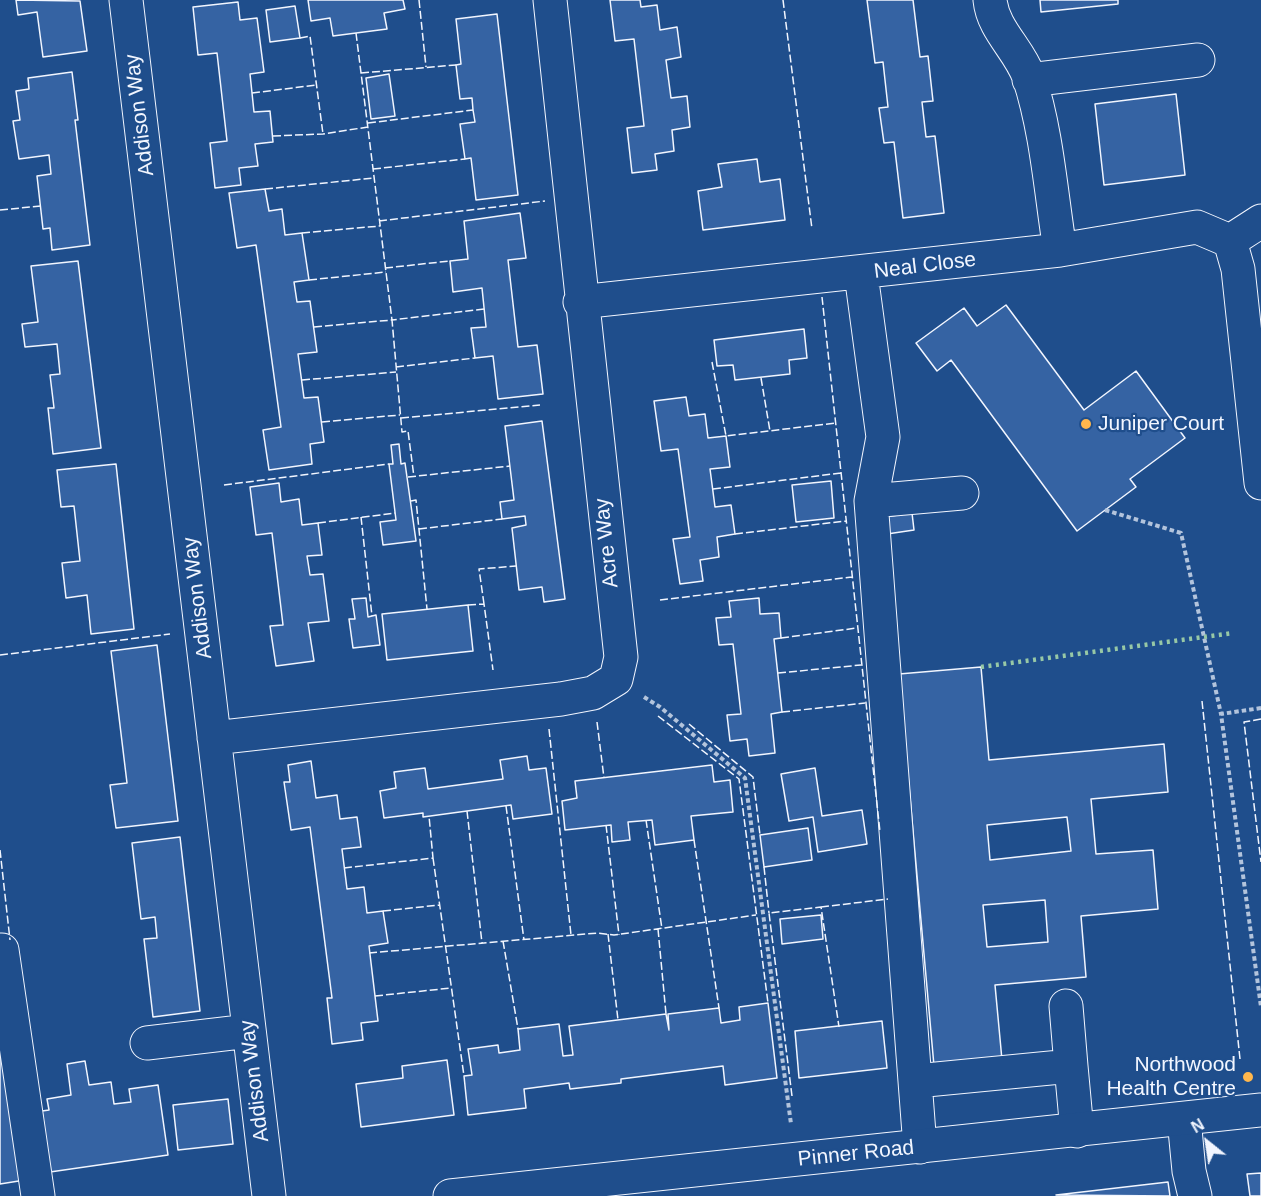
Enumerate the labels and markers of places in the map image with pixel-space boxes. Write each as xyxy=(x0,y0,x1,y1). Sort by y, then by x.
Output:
place label: Juniper Court xyxy=(1098,411,1224,437)
marker: Juniper Court xyxy=(1079,417,1093,431)
place label: Northwood Health Centre xyxy=(1106,1052,1236,1102)
marker: Northwood Health Centre xyxy=(1241,1070,1255,1084)

